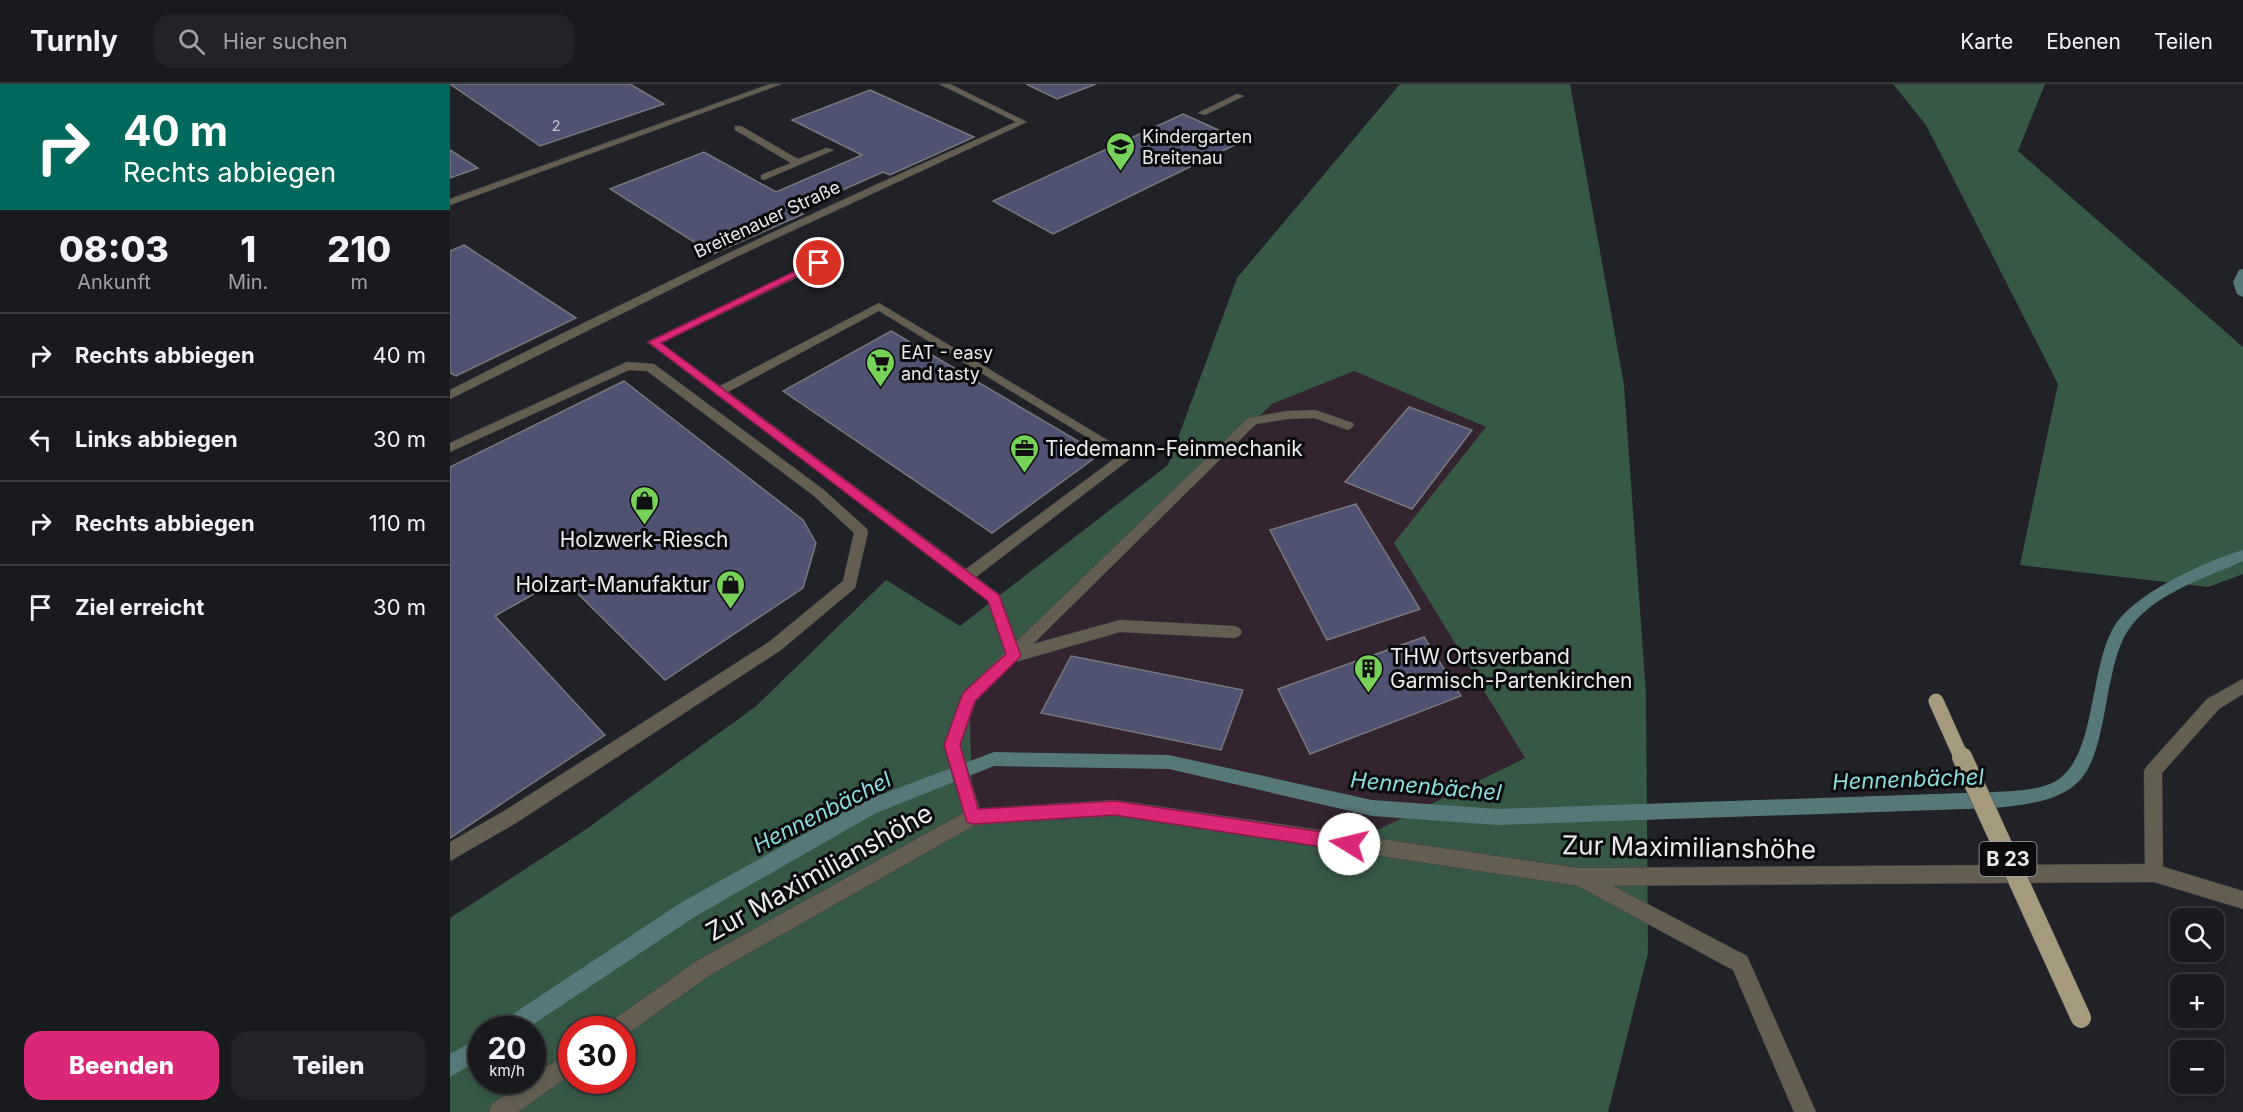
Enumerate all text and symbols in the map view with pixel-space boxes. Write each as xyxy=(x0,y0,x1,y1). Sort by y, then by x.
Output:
search box xyxy=(154,14,574,68)
text: Turnly xyxy=(30,24,118,58)
icon: search xyxy=(175,25,208,58)
text: Hier suchen xyxy=(223,28,348,54)
text: Karte xyxy=(1960,29,2013,54)
text: Ebenen xyxy=(2046,29,2121,54)
text: Teilen xyxy=(2154,29,2213,54)
text: 40 m xyxy=(123,105,228,156)
icon: right xyxy=(24,108,102,186)
house number: 2 xyxy=(551,116,561,135)
place label: Kindergarten Breitenau xyxy=(1142,126,1252,168)
school or university icon: Kindergarten Breitenau xyxy=(1105,130,1137,172)
text: Rechts abbiegen xyxy=(123,156,336,189)
street label: Breitenauer Straße xyxy=(691,176,843,262)
text: 08:03 xyxy=(59,227,169,271)
text: 1 xyxy=(240,227,256,271)
text: 210 xyxy=(327,227,391,271)
pin xyxy=(793,237,844,288)
icon: arrive xyxy=(802,246,835,279)
text: Ankunft xyxy=(77,270,151,294)
text: Min. xyxy=(228,270,268,294)
text: m xyxy=(350,270,368,294)
icon: right xyxy=(24,339,57,372)
text: Rechts abbiegen xyxy=(75,342,255,368)
text: 40 m xyxy=(372,342,426,368)
place label: EAT - easy and tasty xyxy=(901,342,993,384)
supermarket icon: EAT - easy and tasty xyxy=(864,346,896,388)
icon: left xyxy=(24,423,57,456)
text: Links abbiegen xyxy=(75,426,238,452)
text: 30 m xyxy=(373,426,426,452)
office icon: Tiedemann-Feinmechanik xyxy=(1008,432,1040,474)
place label: Tiedemann-Feinmechanik xyxy=(1045,436,1303,461)
shop icon: Holzwerk-Riesch xyxy=(628,484,660,526)
icon: right xyxy=(24,507,57,540)
text: Rechts abbiegen xyxy=(75,510,255,536)
text: 110 m xyxy=(369,510,426,536)
place label: Holzwerk-Riesch xyxy=(560,527,728,552)
shop icon: Holzart-Manufaktur xyxy=(715,568,747,610)
place label: Holzart-Manufaktur xyxy=(515,572,710,597)
icon: arrive xyxy=(24,591,57,624)
text: Ziel erreicht xyxy=(75,594,204,620)
text: 30 m xyxy=(373,594,426,620)
place label: THW Ortsverband Garmisch-Partenkirchen xyxy=(1390,644,1632,693)
building icon: THW Ortsverband Garmisch-Partenkirchen xyxy=(1353,652,1385,694)
water label: Hennenbächel xyxy=(1832,763,1985,795)
water label: Hennenbächel xyxy=(749,766,896,858)
water label: Hennenbächel xyxy=(1349,766,1503,806)
street label: Zur Maximilianshöhe xyxy=(700,797,938,947)
position arrow xyxy=(1317,812,1381,876)
street label: Zur Maximilianshöhe xyxy=(1562,829,1816,865)
road number: B 23 xyxy=(1980,842,2036,876)
map controls xyxy=(2170,908,2224,1094)
button: search xyxy=(2170,908,2224,962)
button: + xyxy=(2170,974,2224,1028)
speed limit sign: 30 xyxy=(558,1016,636,1094)
text: 20 xyxy=(487,1030,527,1066)
button: Beenden xyxy=(24,1031,219,1100)
button: Teilen xyxy=(231,1031,426,1100)
button: − xyxy=(2170,1040,2224,1094)
text: km/h xyxy=(489,1061,525,1080)

